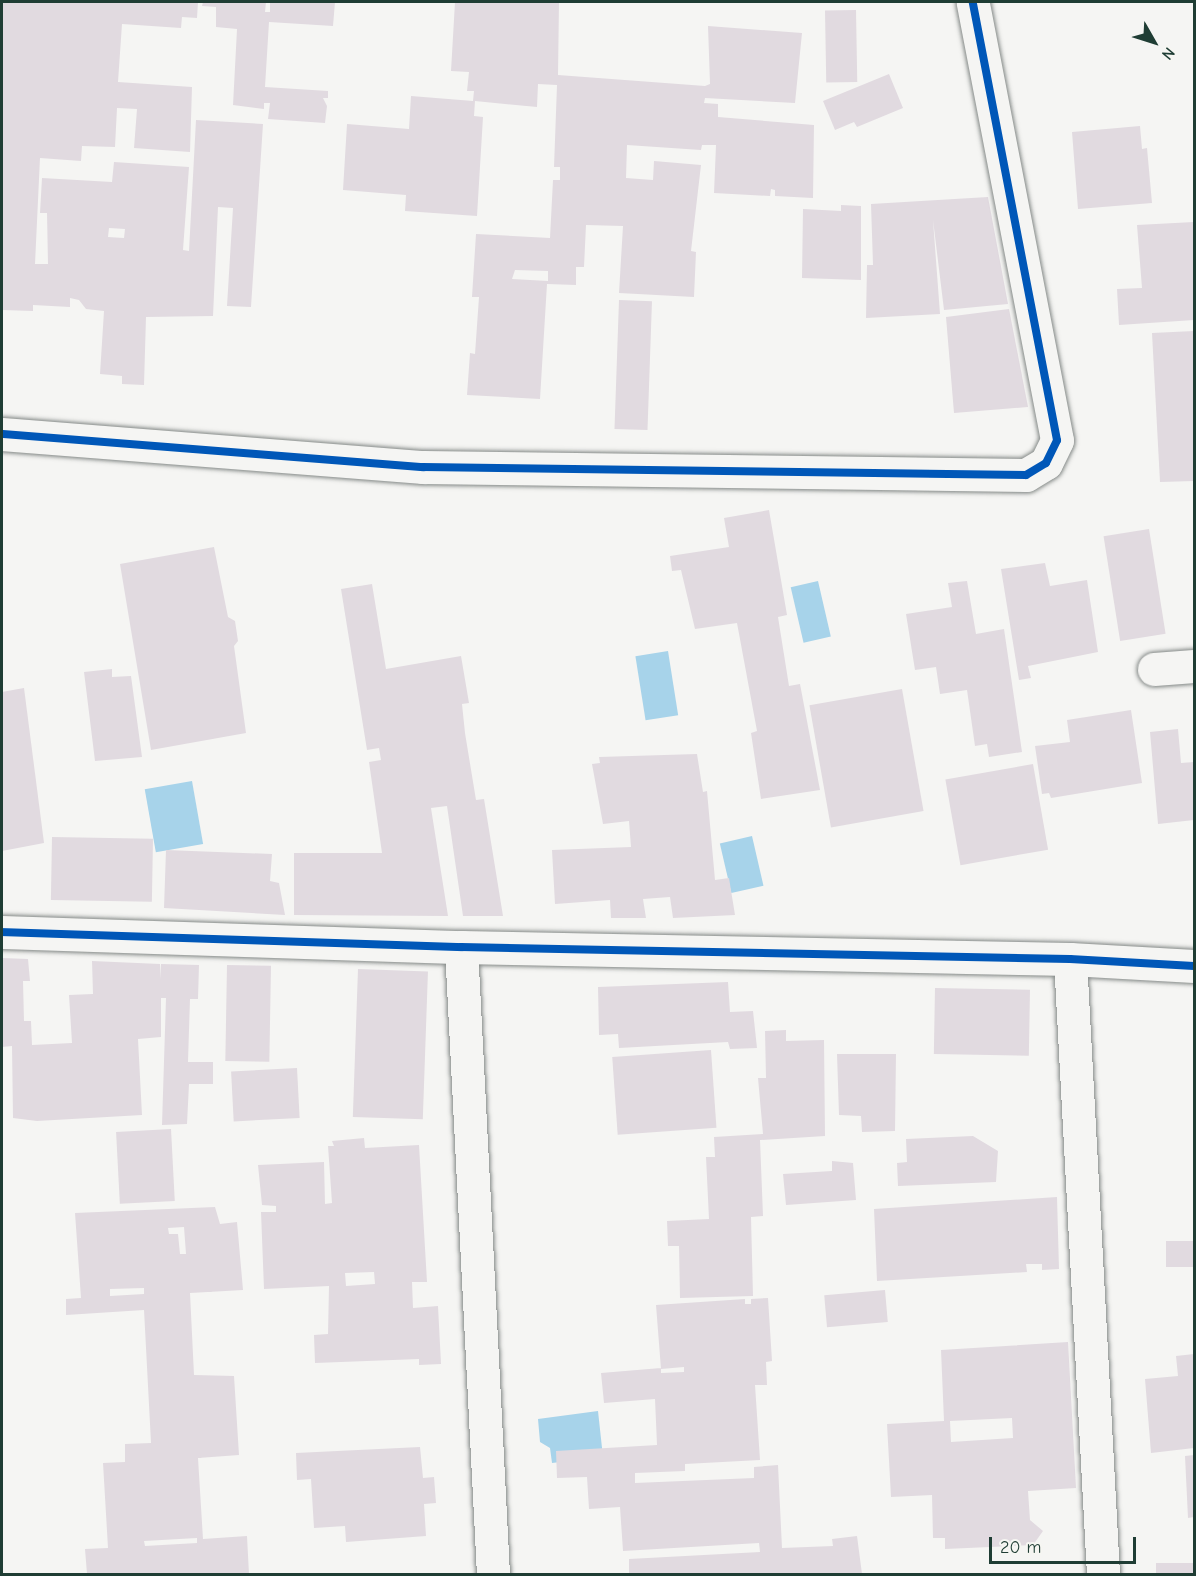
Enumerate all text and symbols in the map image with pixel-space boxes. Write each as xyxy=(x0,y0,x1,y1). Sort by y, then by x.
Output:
north arrow xyxy=(1124,12,1184,72)
text: N xyxy=(1158,44,1178,63)
scale bar xyxy=(992,1525,1139,1563)
text: 20 m xyxy=(1000,1537,1041,1558)

